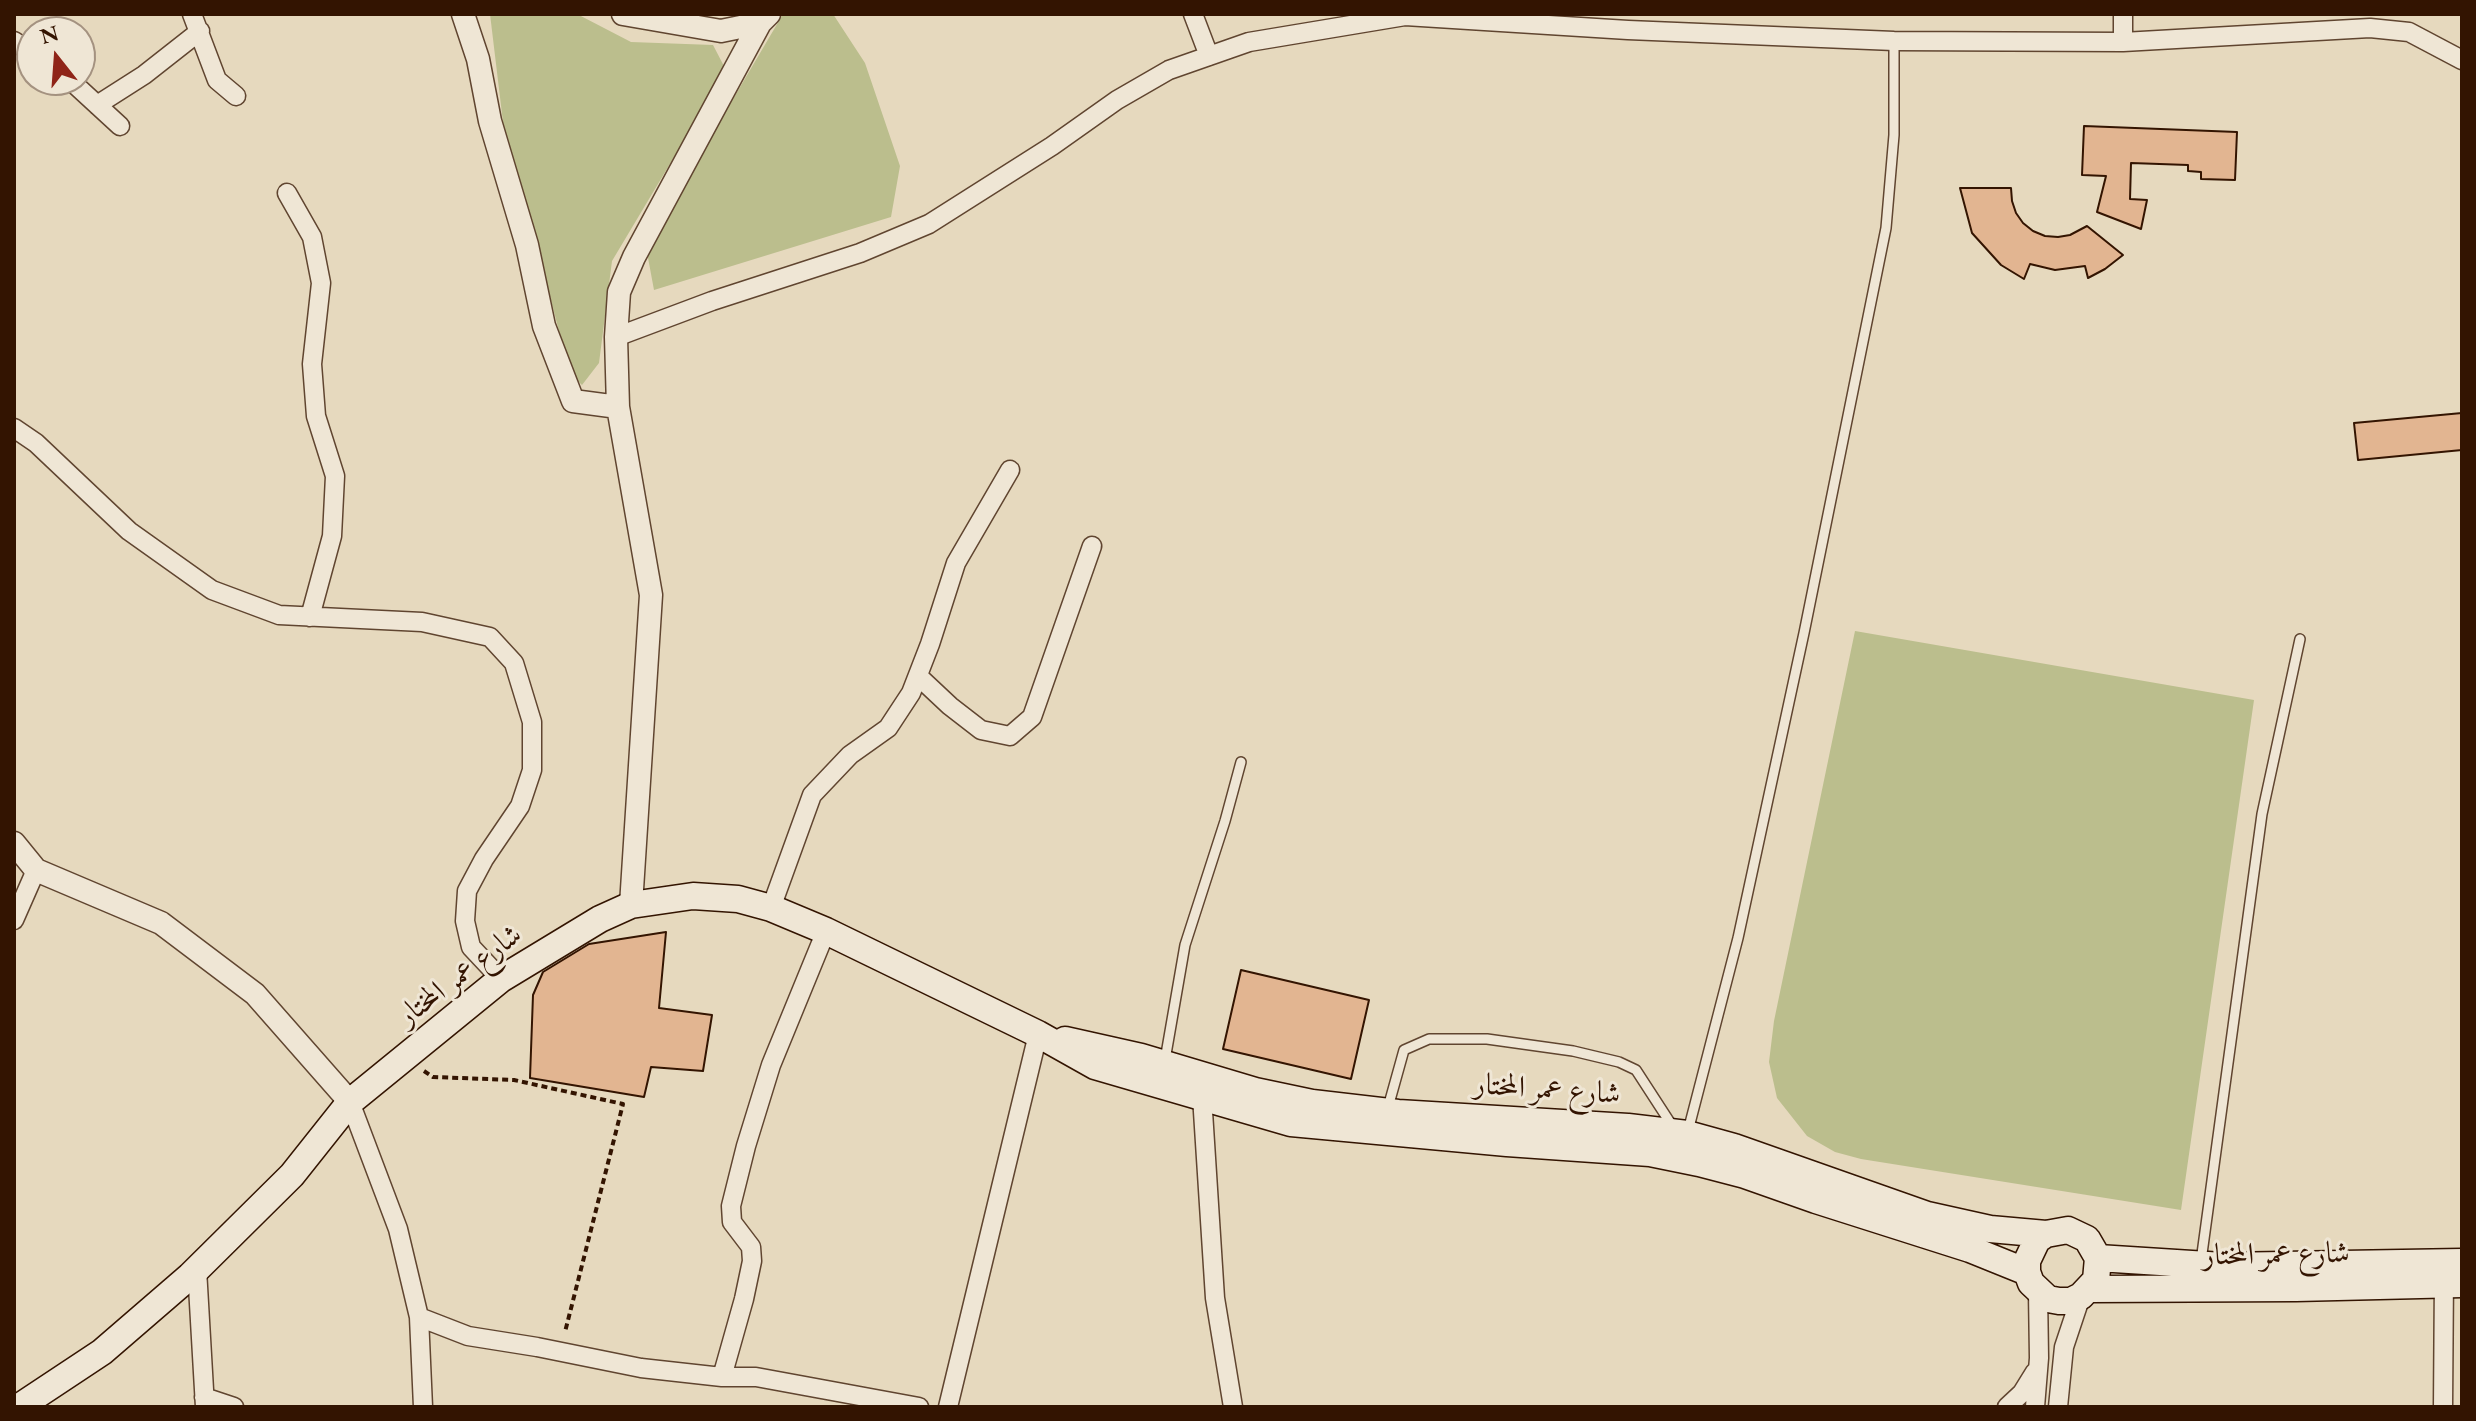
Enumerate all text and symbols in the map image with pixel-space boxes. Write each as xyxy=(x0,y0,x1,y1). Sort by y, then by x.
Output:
north arrow xyxy=(16,16,96,96)
text: N xyxy=(37,18,62,51)
street label: شارع عمر المختار xyxy=(390,917,530,1035)
street label: شارع عمر المختار xyxy=(1472,1067,1622,1113)
street label: شارع عمر المختار xyxy=(2202,1236,2350,1274)

